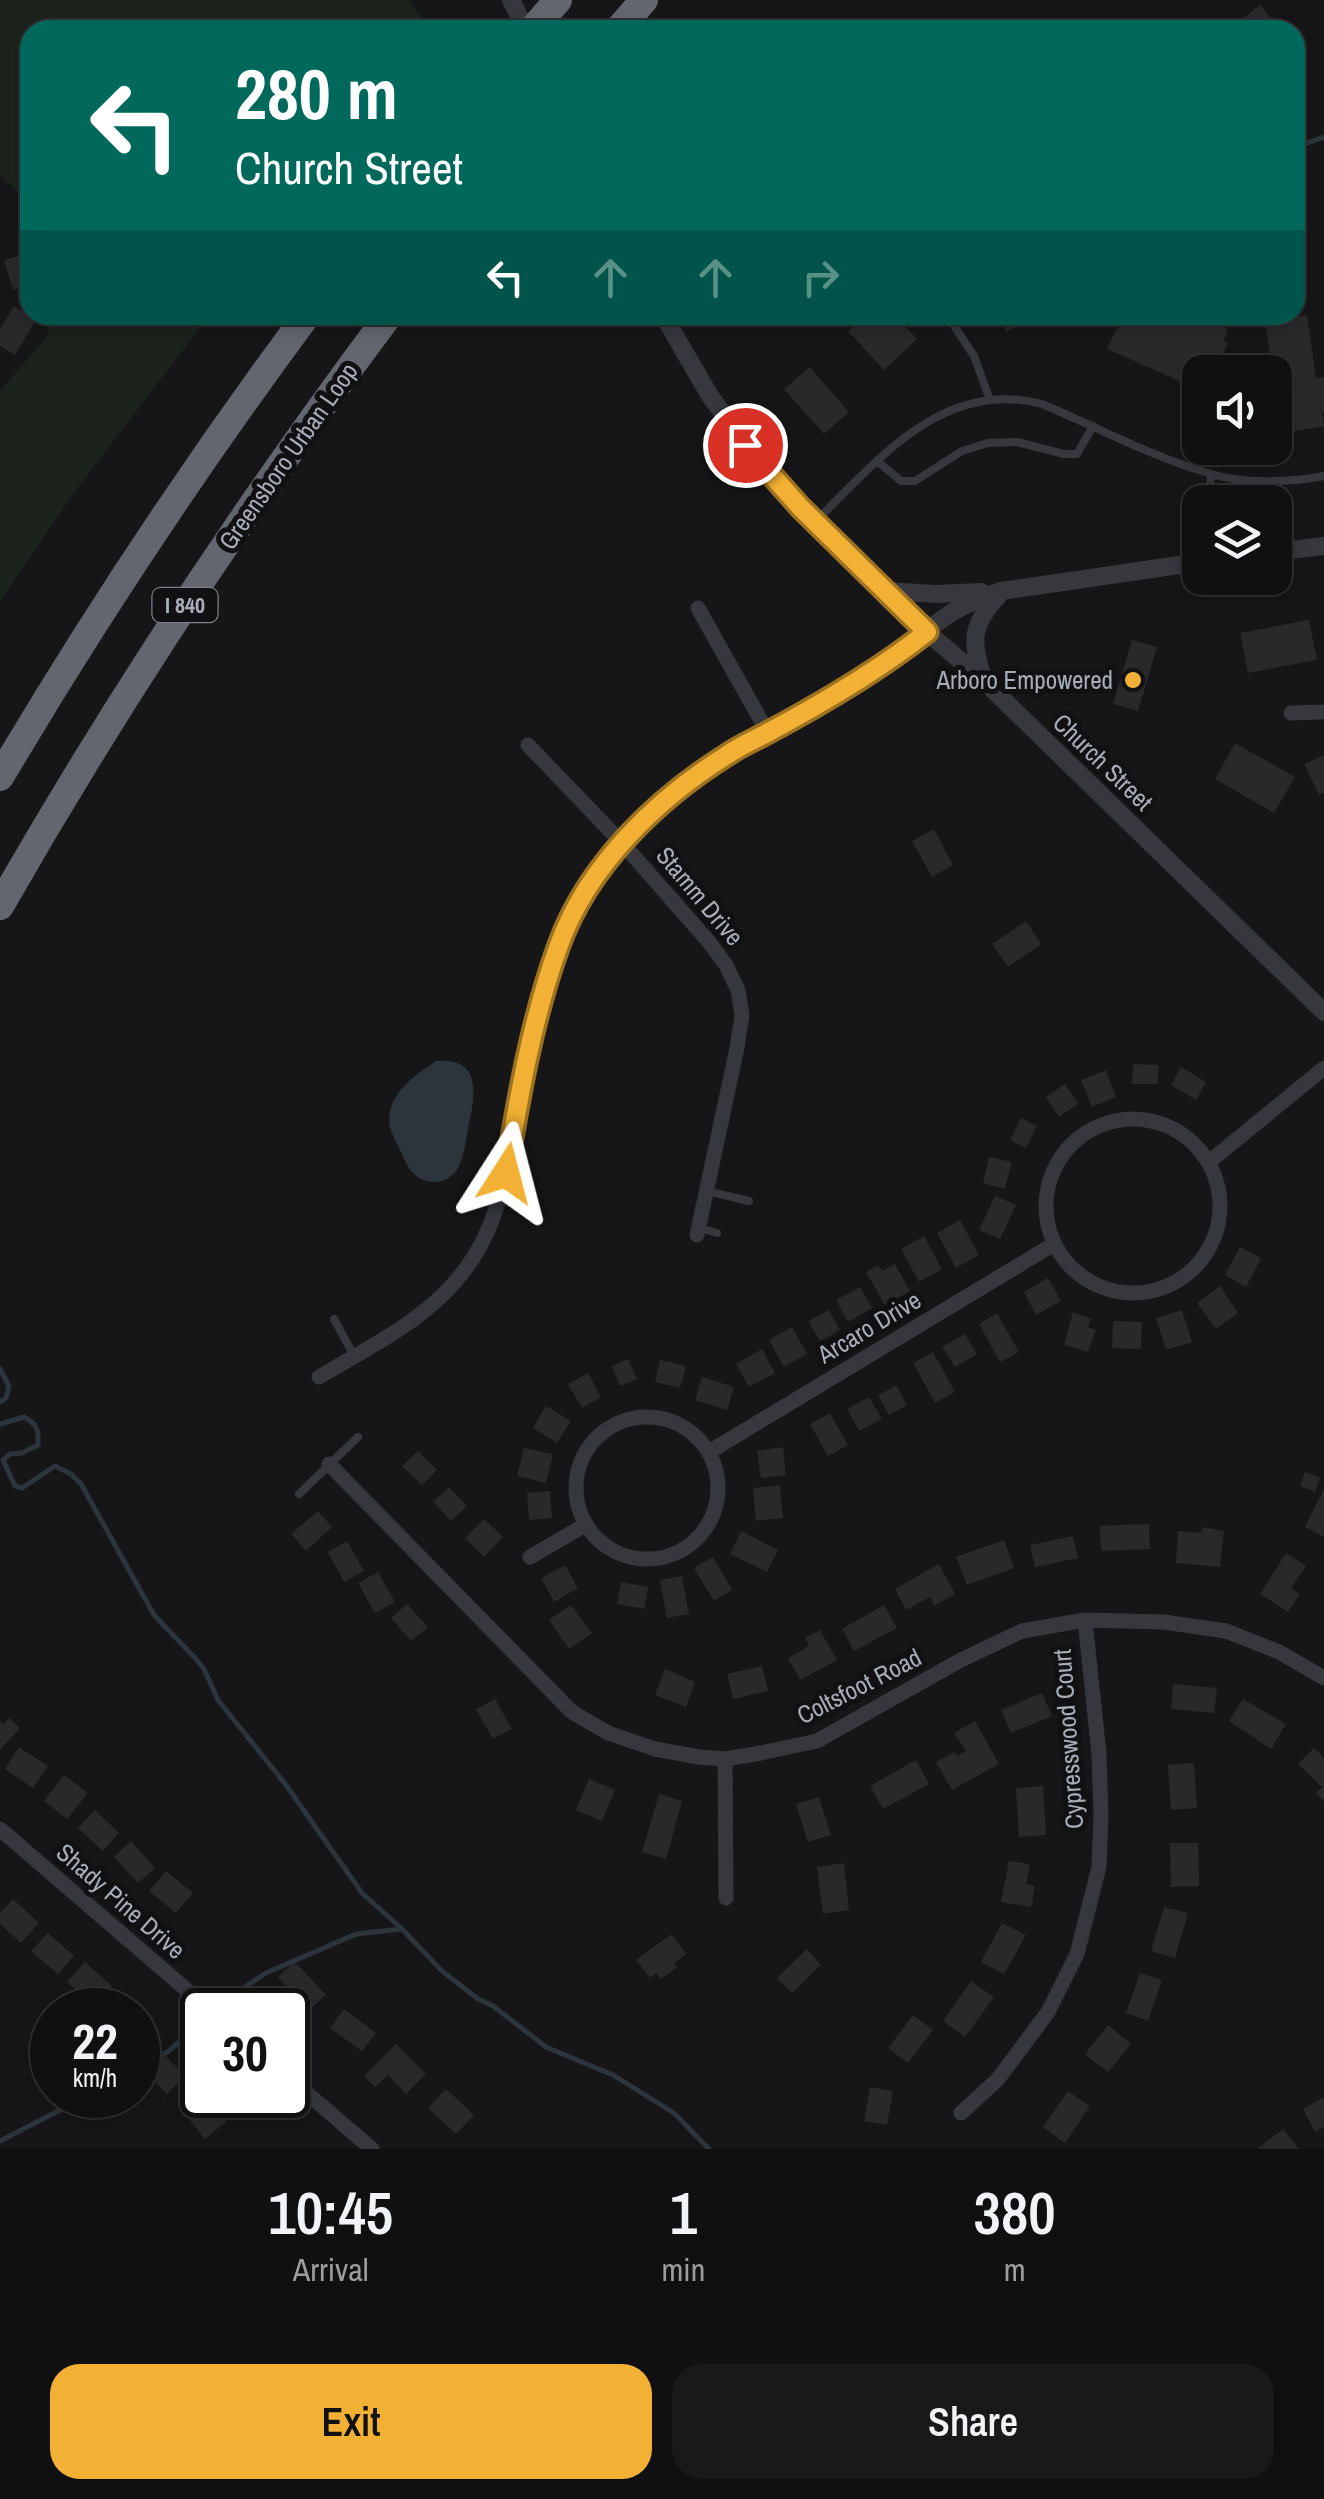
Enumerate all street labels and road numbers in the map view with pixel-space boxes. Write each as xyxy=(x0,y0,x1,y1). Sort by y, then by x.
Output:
street label: Greensboro Urban Loop xyxy=(211,356,365,556)
road number: I 840 xyxy=(152,588,218,622)
street label: Church Street xyxy=(1046,706,1161,818)
street label: Stamm Drive xyxy=(649,839,751,953)
street label: Arcaro Drive xyxy=(810,1283,927,1372)
street label: Coltsfoot Road xyxy=(791,1640,927,1732)
street label: Cypresswood Court xyxy=(1045,1648,1091,1830)
street label: Shady Pine Drive xyxy=(49,1835,193,1967)

